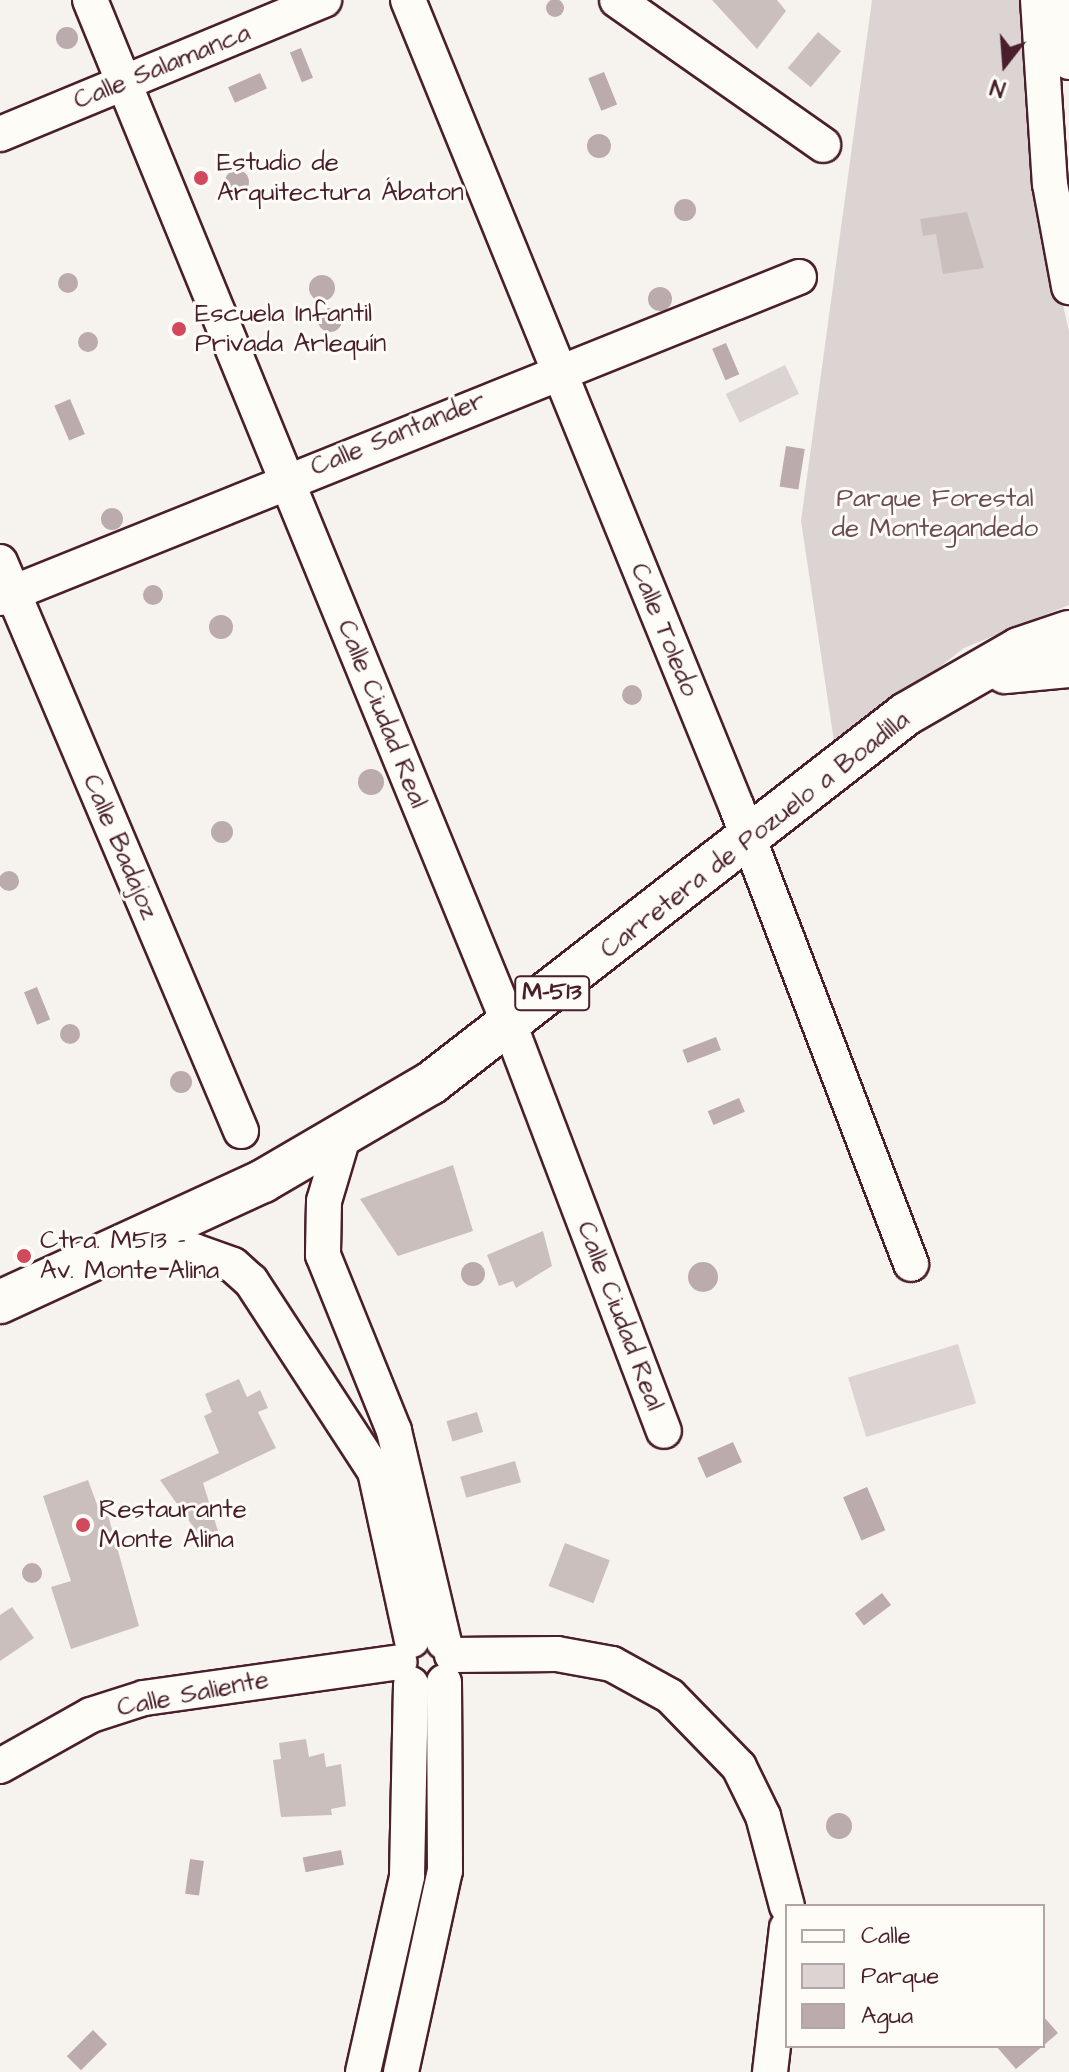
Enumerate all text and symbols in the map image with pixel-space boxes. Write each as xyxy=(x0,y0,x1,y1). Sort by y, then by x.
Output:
street label: Calle Salamanca xyxy=(69,17,255,117)
north arrow xyxy=(965,24,1045,104)
text: N xyxy=(987,71,1009,104)
place label: Estudio de Arquitectura Ábaton xyxy=(217,147,464,208)
marker: Estudio de Arquitectura Ábaton xyxy=(192,169,210,187)
place label: Escuela Infantil Privada Arlequín xyxy=(195,298,386,360)
marker: Escuela Infantil Privada Arlequín xyxy=(170,320,188,338)
street label: Calle Santander xyxy=(306,385,490,483)
park label: Parque Forestal de Montegandedo xyxy=(832,483,1038,544)
street label: Calle Toledo xyxy=(623,559,705,701)
street label: Calle Ciudad Real xyxy=(330,615,434,813)
street label: Carretera de Pozuelo a Boadilla xyxy=(594,705,916,965)
street label: Calle Badajoz xyxy=(75,770,165,924)
road number: M-513 xyxy=(514,973,590,1013)
street label: Calle Ciudad Real xyxy=(570,1217,670,1415)
place label: Ctra. M513 - Av. Monte Alina xyxy=(40,1225,219,1286)
marker: Ctra. M513 - Av. Monte Alina xyxy=(15,1247,33,1265)
place label: Restaurante Monte Alina xyxy=(99,1494,247,1556)
marker: Restaurante Monte Alina xyxy=(74,1516,92,1534)
street label: Calle Saliente xyxy=(114,1664,272,1724)
legend xyxy=(785,1904,1045,2048)
text: Calle xyxy=(861,1919,911,1953)
text: Parque xyxy=(861,1959,939,1993)
text: Agua xyxy=(861,1999,913,2033)

